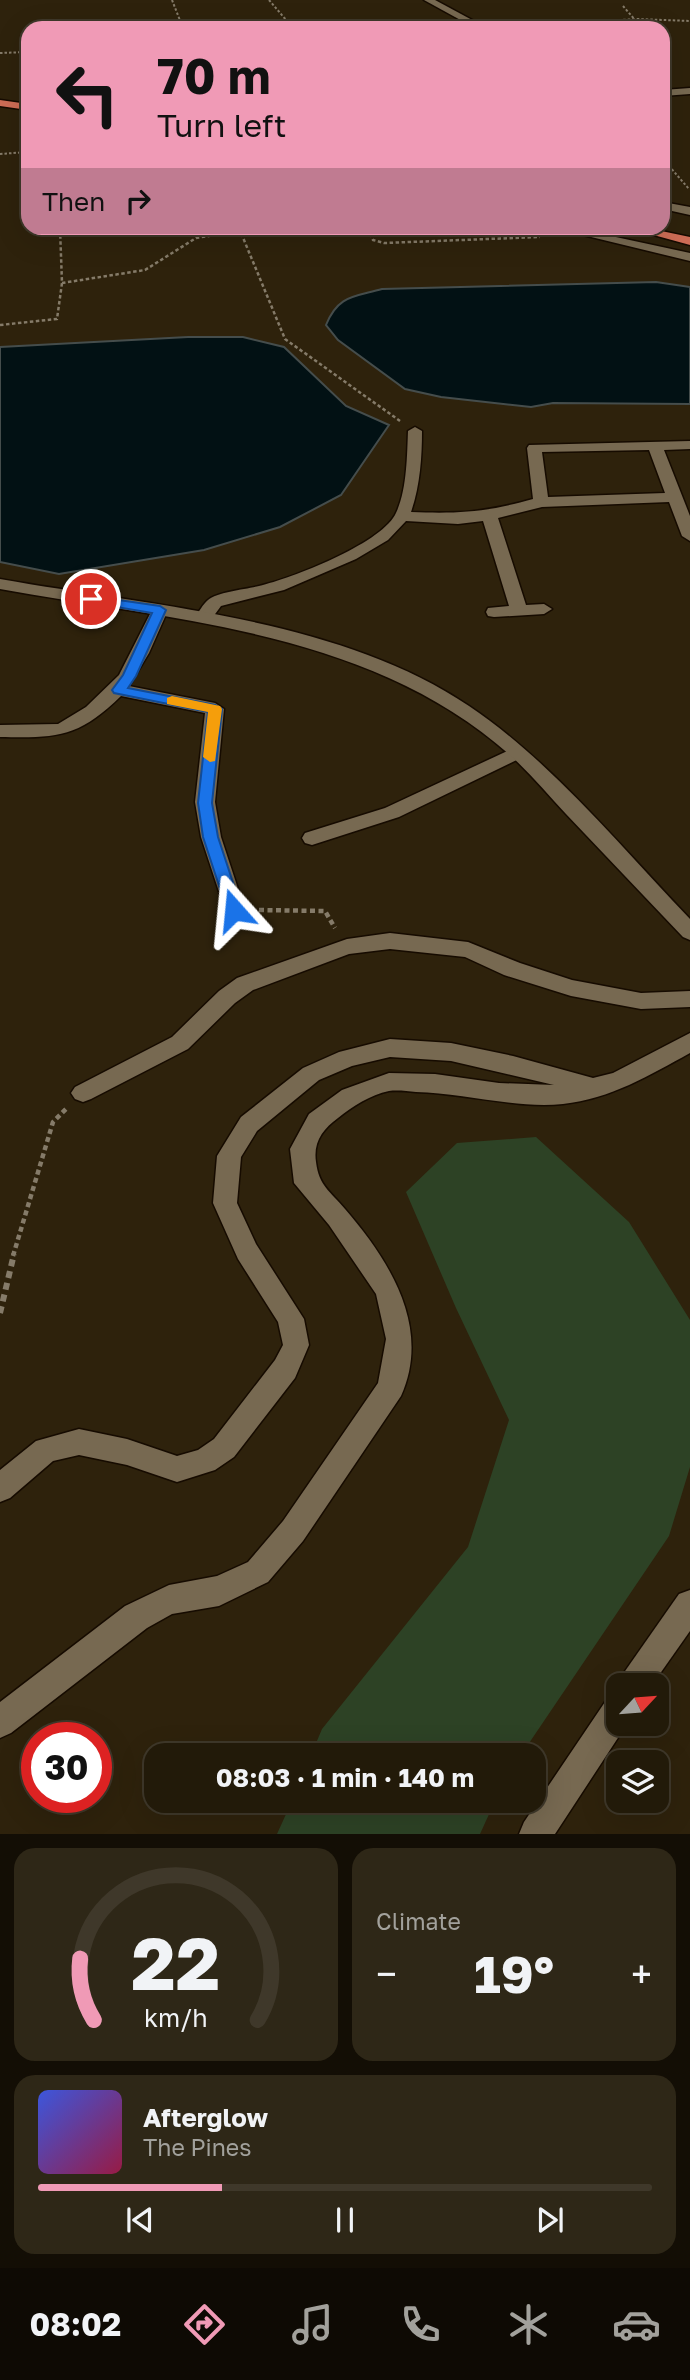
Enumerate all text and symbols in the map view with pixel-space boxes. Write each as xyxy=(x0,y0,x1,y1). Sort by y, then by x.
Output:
text: 70 m xyxy=(157,46,271,105)
icon: left xyxy=(42,49,133,140)
text: Turn left xyxy=(157,106,286,144)
icon: right xyxy=(119,182,157,220)
text: Then xyxy=(42,186,105,217)
pin xyxy=(61,569,121,629)
icon: arrive xyxy=(72,580,110,618)
position arrow xyxy=(197,873,271,947)
north arrow xyxy=(606,1673,668,1736)
map controls xyxy=(606,1673,669,1813)
speed limit sign: 30 xyxy=(21,1722,112,1813)
button: layers xyxy=(606,1750,669,1813)
text: 08:03 · 1 min · 140 m xyxy=(216,1762,474,1793)
text: Climate xyxy=(376,1907,461,1935)
text: 22 xyxy=(132,1920,220,2007)
text: 19° xyxy=(474,1942,554,2004)
text: − xyxy=(376,1951,397,1996)
text: + xyxy=(631,1951,652,1996)
text: km/h xyxy=(144,2002,208,2033)
text: Afterglow xyxy=(143,2102,268,2133)
text: The Pines xyxy=(143,2133,251,2161)
icon: previous xyxy=(121,2201,159,2239)
icon: pause xyxy=(326,2201,364,2239)
icon: next xyxy=(531,2201,569,2239)
icon: directions xyxy=(180,2300,229,2349)
icon: music xyxy=(288,2300,337,2349)
icon: phone xyxy=(396,2300,445,2349)
icon: climate xyxy=(504,2300,553,2349)
icon: car xyxy=(612,2300,661,2349)
text: 08:02 xyxy=(29,2305,121,2343)

